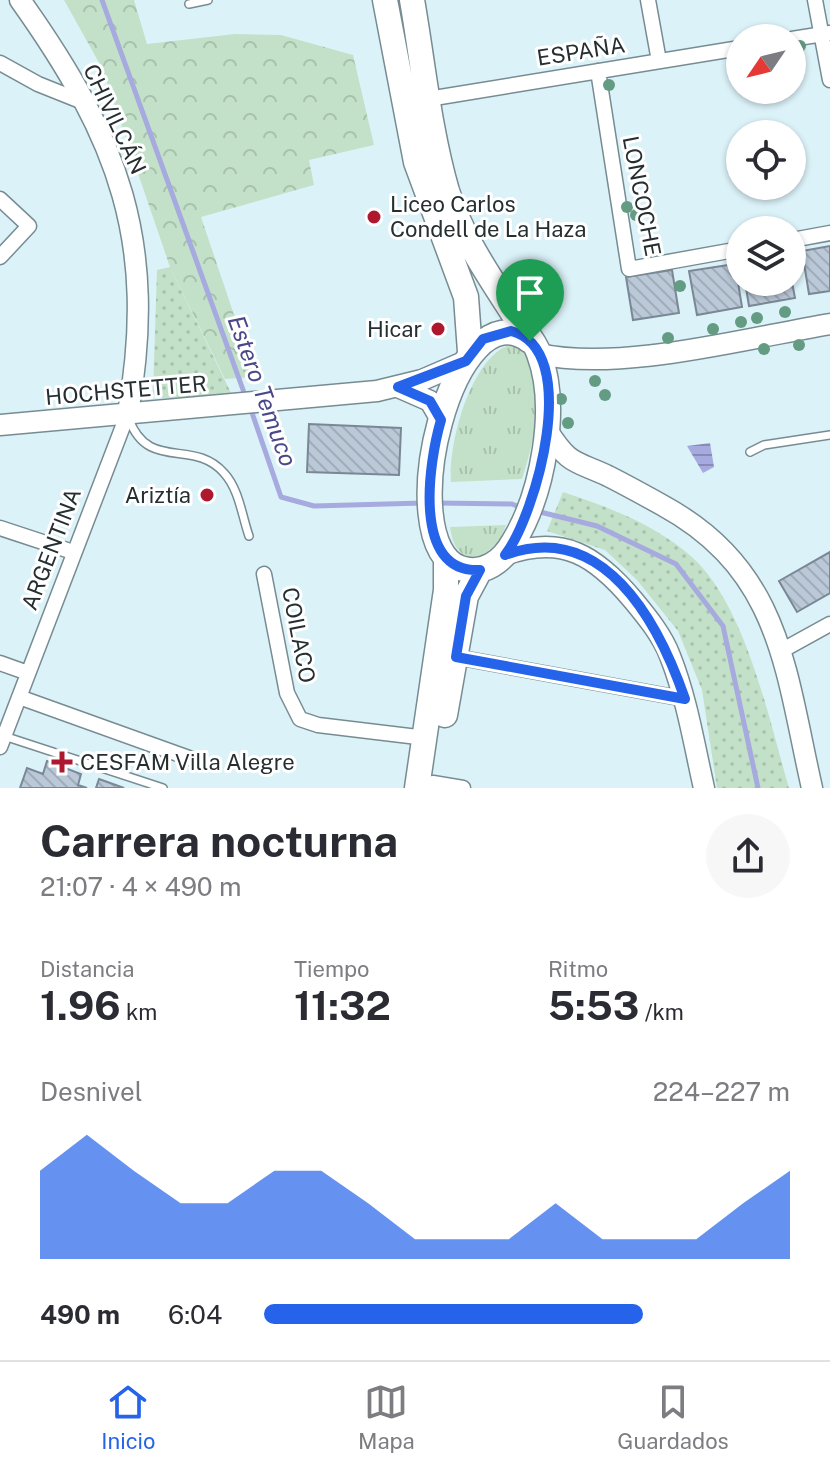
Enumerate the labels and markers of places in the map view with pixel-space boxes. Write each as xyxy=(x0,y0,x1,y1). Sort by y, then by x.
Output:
place label: Liceo Carlos Condell de La Haza xyxy=(390,191,586,242)
marker: Liceo Carlos Condell de La Haza xyxy=(365,208,383,226)
pin xyxy=(496,259,564,341)
place label: Hicar xyxy=(367,316,422,342)
marker: Hicar xyxy=(429,320,447,338)
place label: Ariztía xyxy=(125,482,191,508)
marker: Ariztía xyxy=(198,486,216,504)
place label: CESFAM Villa Alegre xyxy=(80,749,295,775)
marker: CESFAM Villa Alegre xyxy=(51,751,73,773)

